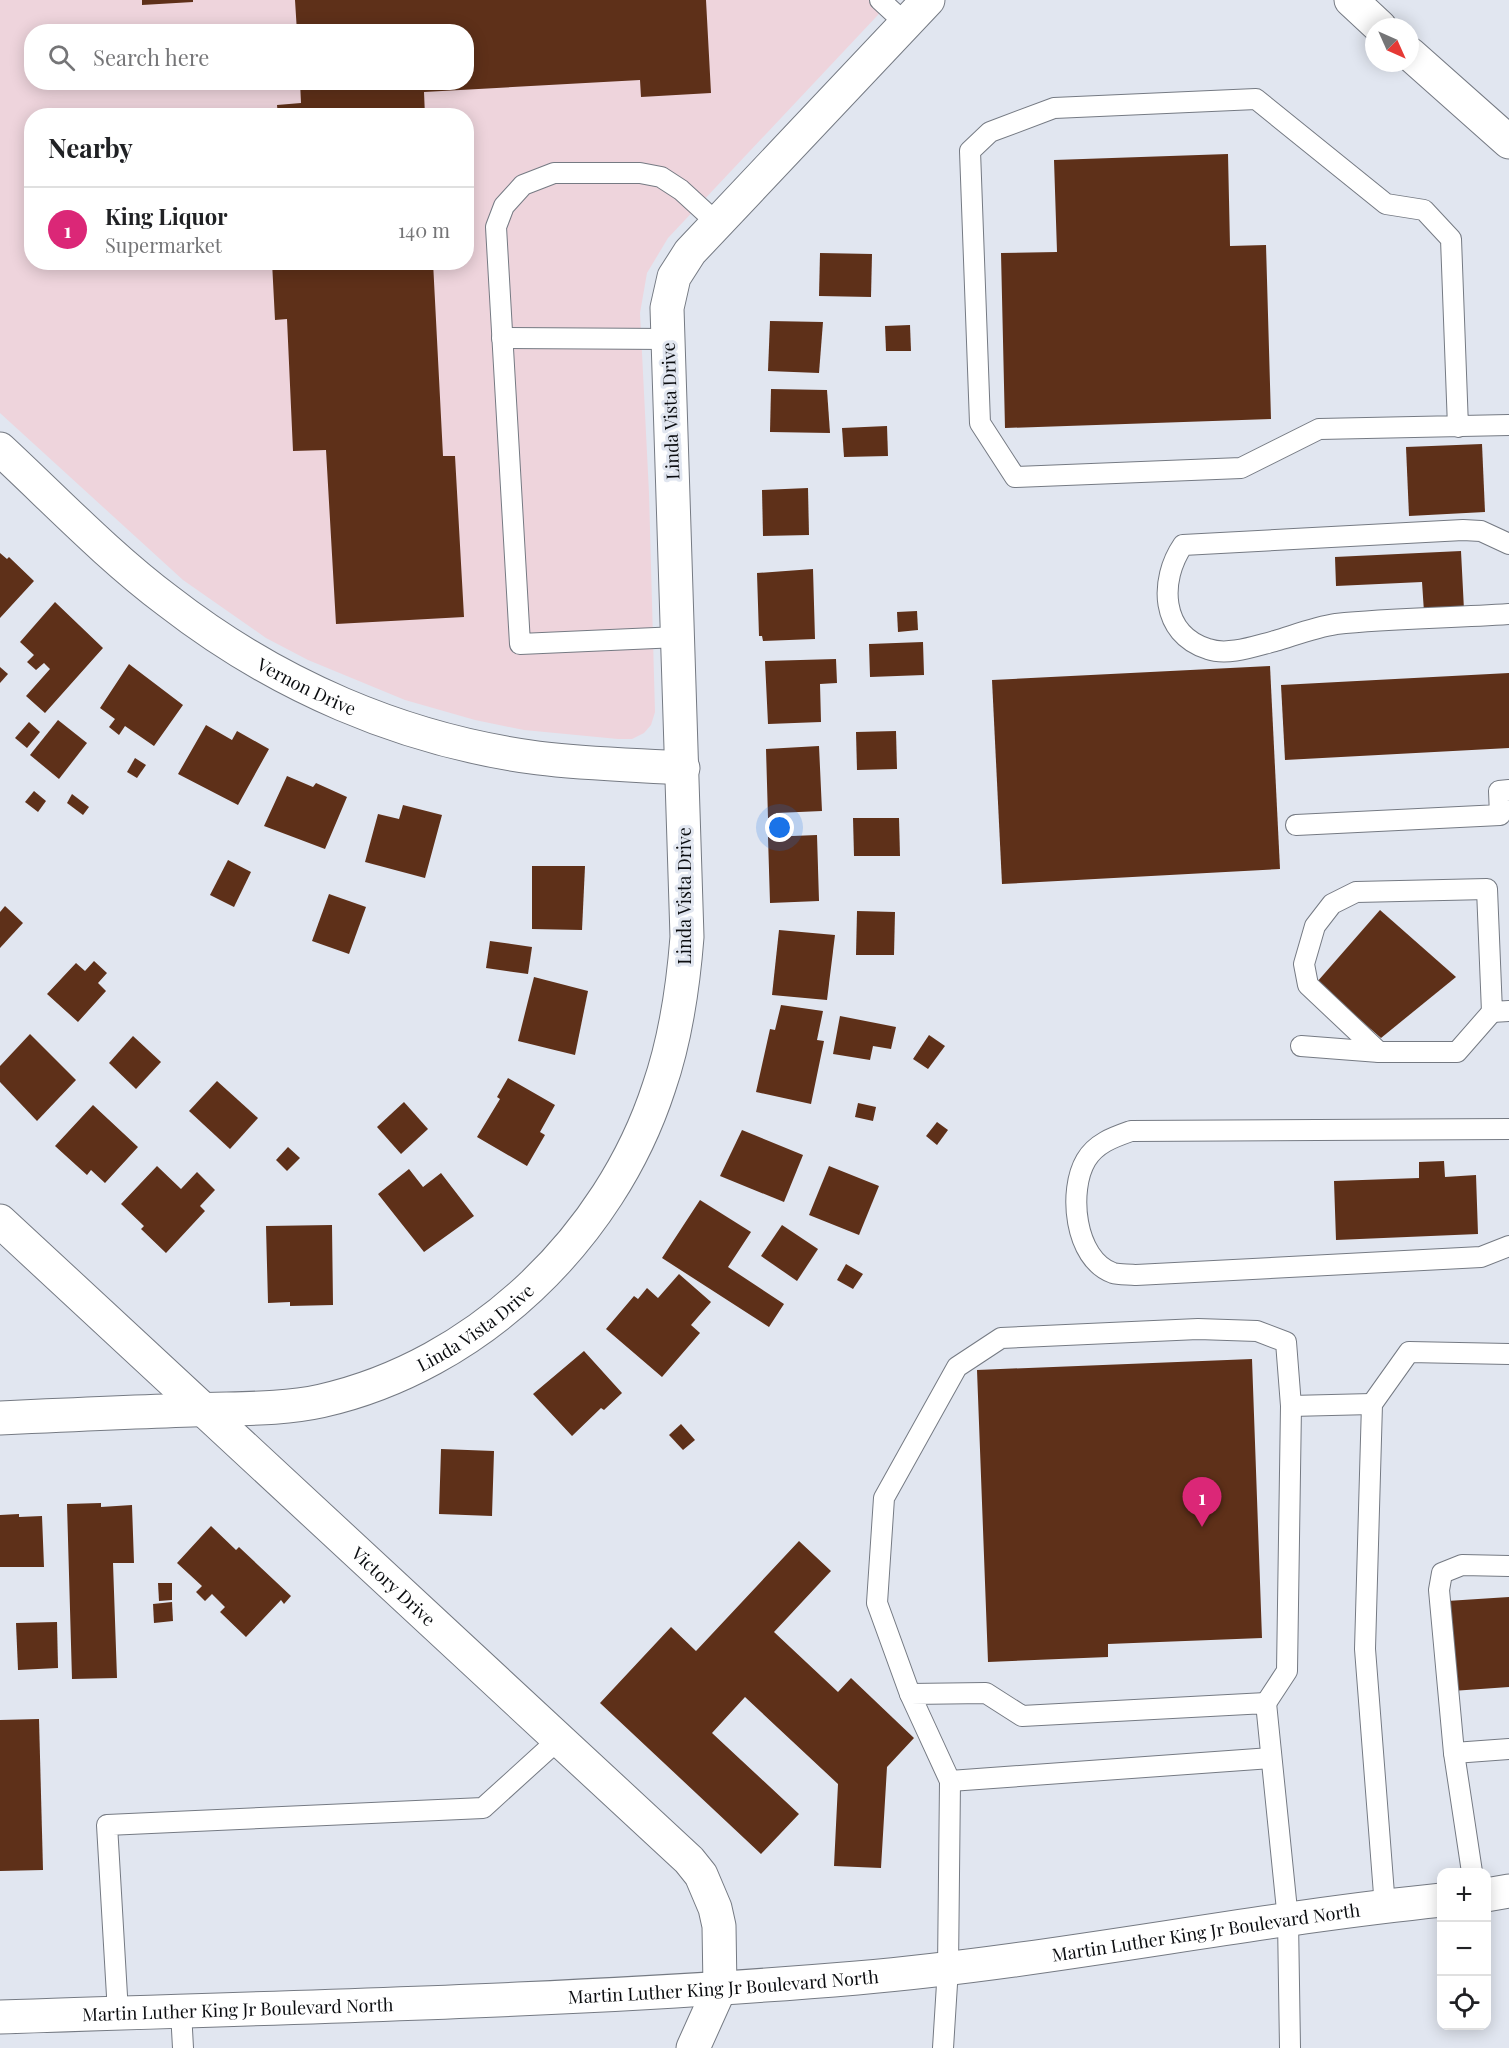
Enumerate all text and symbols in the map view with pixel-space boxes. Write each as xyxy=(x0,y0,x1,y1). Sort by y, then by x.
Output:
north arrow xyxy=(1365,18,1419,72)
search box xyxy=(24,24,474,90)
icon: search xyxy=(45,41,78,74)
text: Search here xyxy=(93,42,209,72)
text: Nearby xyxy=(48,130,133,165)
text: King Liquor xyxy=(105,201,228,231)
text: 1 xyxy=(64,216,71,243)
text: 140 m xyxy=(398,216,450,243)
text: Supermarket xyxy=(105,231,222,258)
street label: Linda Vista Drive xyxy=(656,342,684,480)
street label: Vernon Drive xyxy=(252,651,360,721)
your location xyxy=(765,813,794,842)
street label: Linda Vista Drive xyxy=(672,827,696,965)
street label: Linda Vista Drive xyxy=(413,1278,539,1377)
pin: 1 xyxy=(1182,1478,1222,1527)
street label: Victory Drive xyxy=(346,1541,441,1631)
map controls xyxy=(1437,1868,1491,2030)
button: + xyxy=(1437,1868,1491,1922)
street label: Martin Luther King Jr Boulevard North xyxy=(1050,1898,1362,1967)
button: − xyxy=(1437,1922,1491,1976)
street label: Martin Luther King Jr Boulevard North xyxy=(567,1964,880,2009)
button: locate xyxy=(1437,1976,1491,2030)
street label: Martin Luther King Jr Boulevard North xyxy=(82,1992,394,2026)

